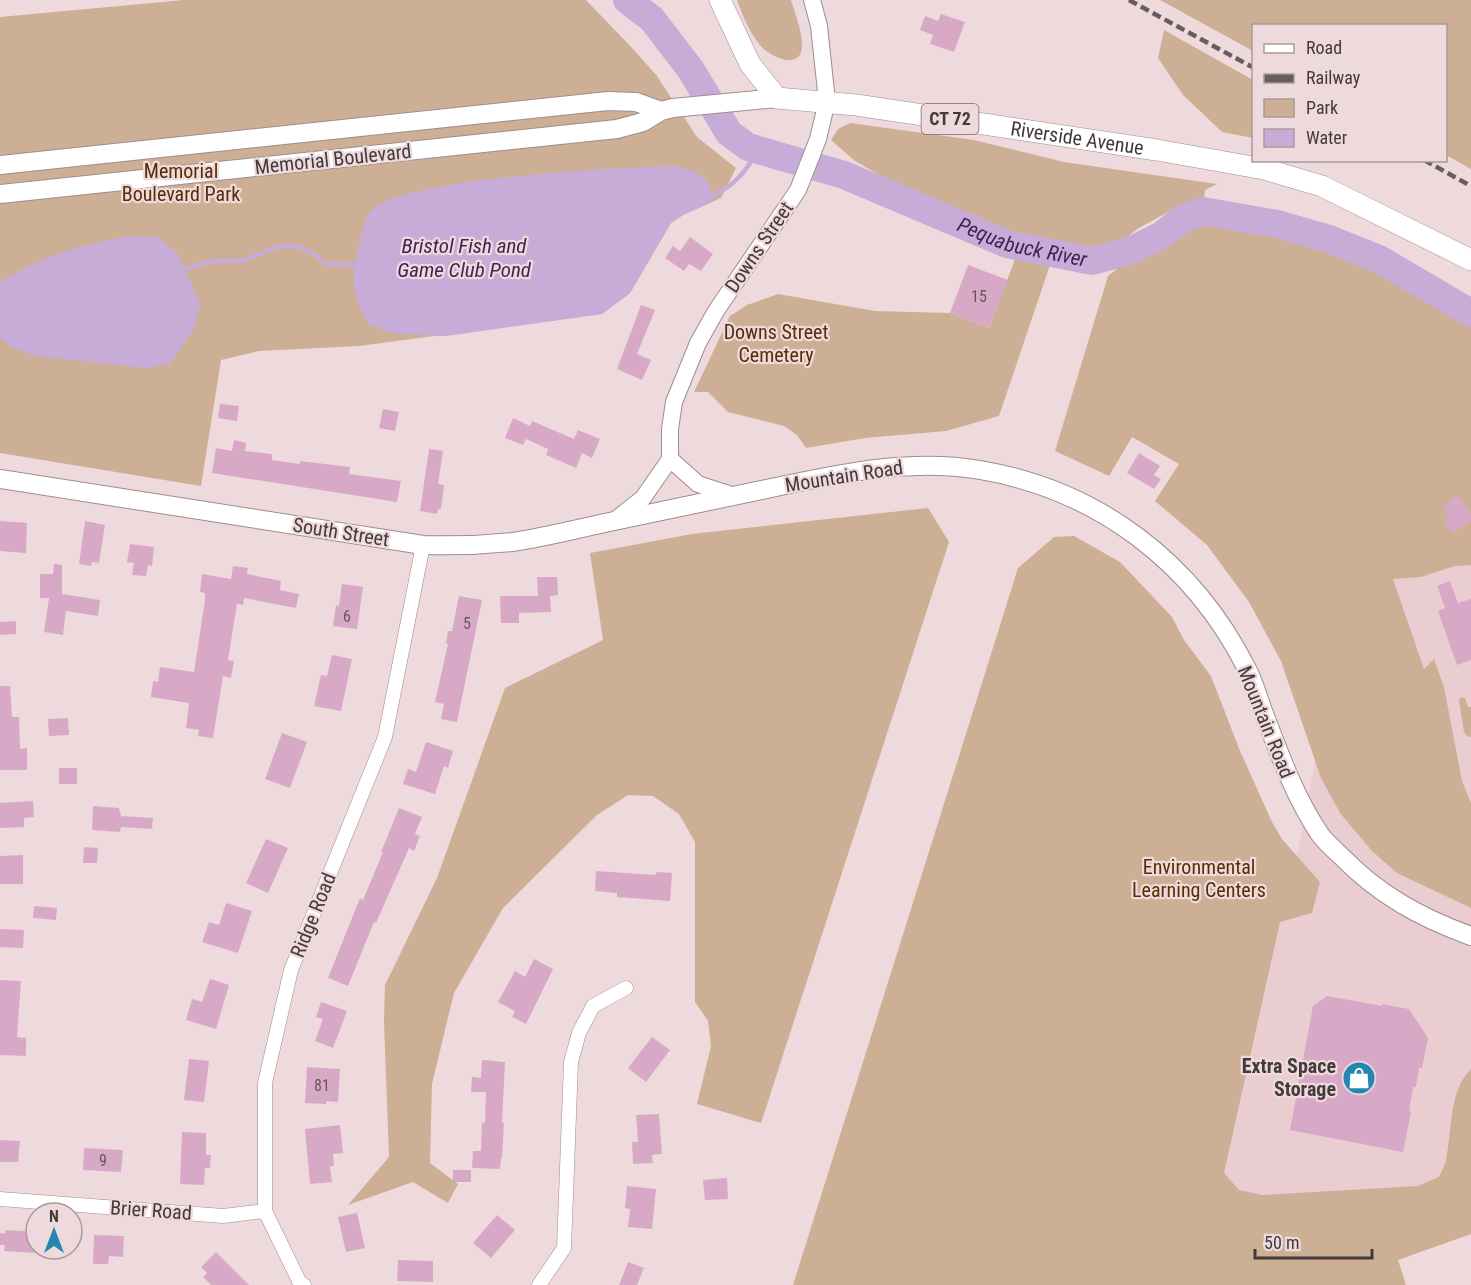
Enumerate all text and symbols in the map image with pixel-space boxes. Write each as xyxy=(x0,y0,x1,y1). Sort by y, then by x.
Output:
legend xyxy=(1252,24,1447,162)
text: Road xyxy=(1306,37,1342,58)
text: Railway xyxy=(1306,67,1361,88)
text: Park xyxy=(1306,97,1338,118)
road number: CT 72 xyxy=(922,104,978,134)
street label: Riverside Avenue xyxy=(1009,116,1145,160)
text: Water xyxy=(1306,127,1348,148)
street label: Memorial Boulevard xyxy=(254,139,412,179)
park label: Memorial Boulevard Park xyxy=(122,159,240,206)
street label: Downs Street xyxy=(720,197,798,297)
water label: Pequabuck River xyxy=(954,212,1090,272)
water label: Bristol Fish and Game Club Pond xyxy=(397,234,532,282)
house number: 15 xyxy=(971,287,987,306)
park label: Downs Street Cemetery xyxy=(724,320,828,367)
street label: Mountain Road xyxy=(783,455,905,497)
street label: South Street xyxy=(291,513,391,551)
house number: 6 xyxy=(343,607,351,626)
house number: 5 xyxy=(463,614,471,633)
street label: Mountain Road xyxy=(1233,662,1299,782)
park label: Environmental Learning Centers xyxy=(1132,855,1266,902)
street label: Ridge Road xyxy=(285,869,341,961)
place label: Extra Space Storage xyxy=(1242,1054,1336,1101)
shop icon: Extra Space Storage xyxy=(1341,1060,1377,1096)
house number: 81 xyxy=(314,1076,330,1095)
house number: 9 xyxy=(99,1151,107,1170)
street label: Brier Road xyxy=(109,1195,193,1225)
north arrow xyxy=(24,1201,84,1261)
text: N xyxy=(49,1207,59,1226)
scale bar xyxy=(1255,1222,1372,1260)
text: 50 m xyxy=(1264,1232,1299,1253)

